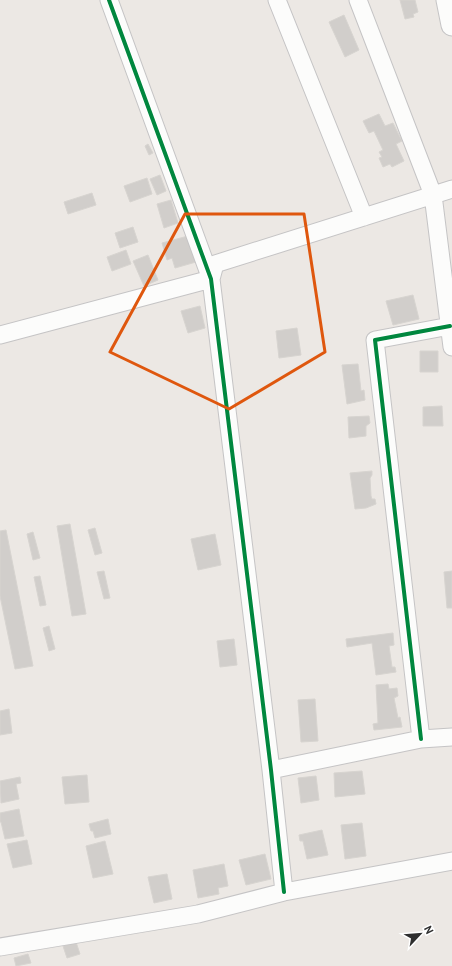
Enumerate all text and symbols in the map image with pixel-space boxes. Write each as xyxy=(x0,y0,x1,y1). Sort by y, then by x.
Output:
north arrow xyxy=(400,914,440,954)
text: N xyxy=(421,923,437,936)

